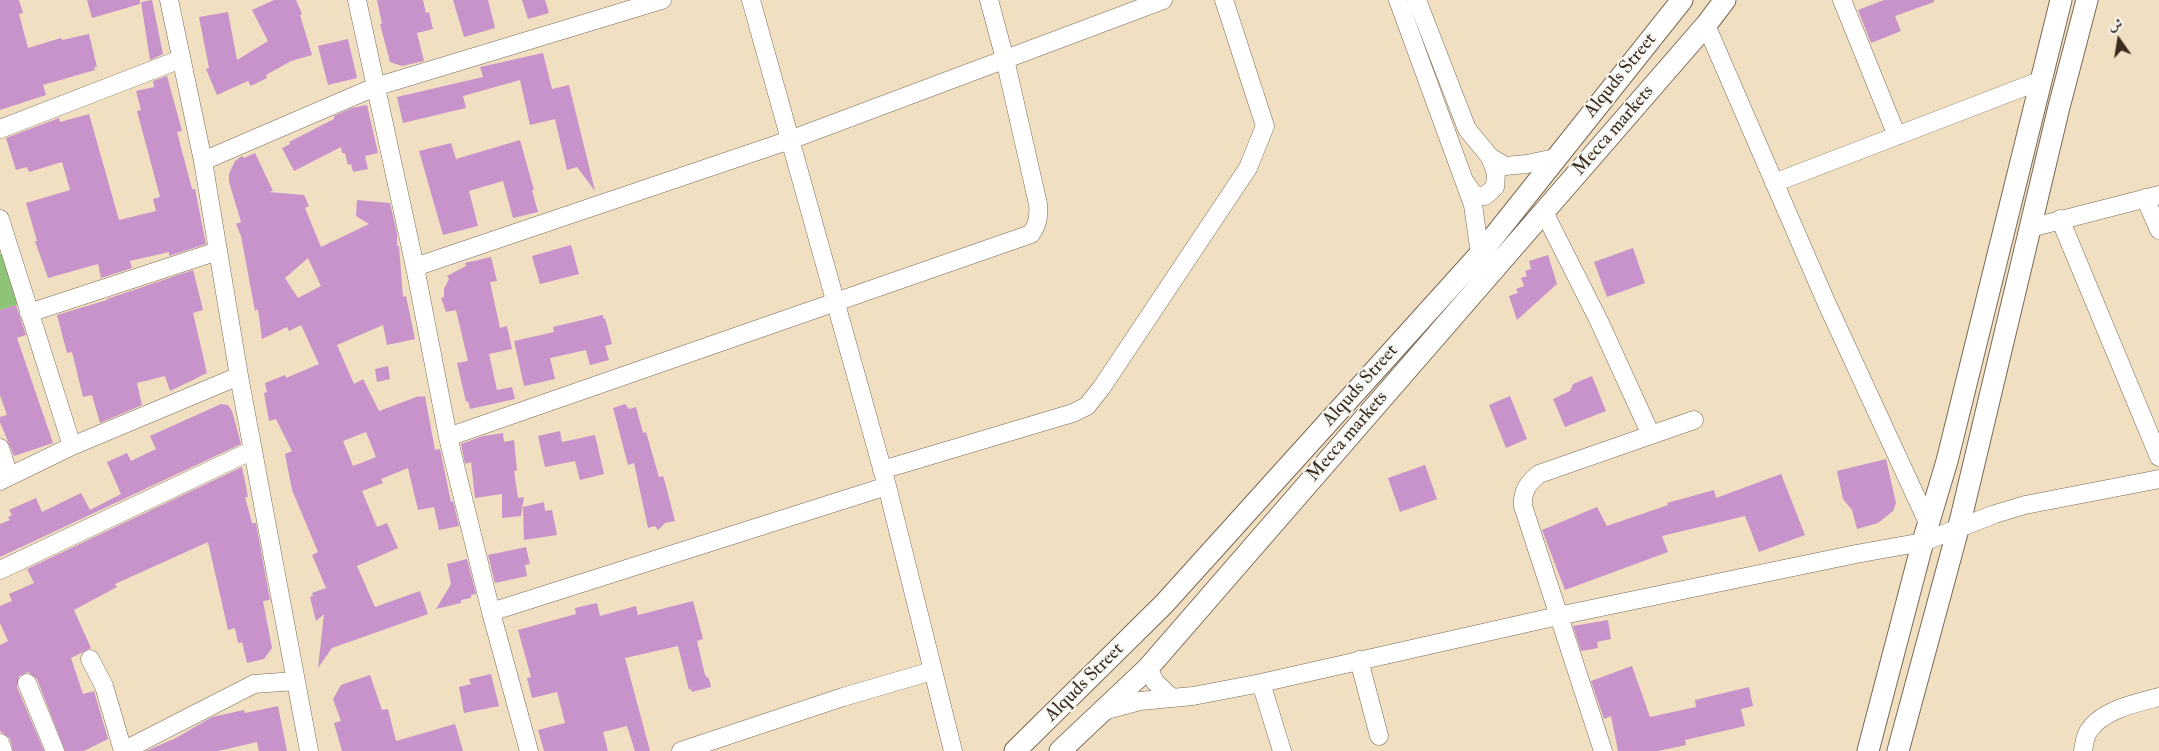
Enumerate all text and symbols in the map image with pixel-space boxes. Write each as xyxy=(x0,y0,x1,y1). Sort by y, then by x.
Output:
north arrow xyxy=(2094,15,2144,65)
text: ش xyxy=(2107,15,2124,35)
street label: Alquds Street xyxy=(1580,29,1662,123)
street label: Mecca markets xyxy=(1569,81,1659,181)
street label: Alquds Street xyxy=(1318,340,1404,432)
street label: Mecca markets xyxy=(1303,387,1393,487)
street label: Alquds Street xyxy=(1041,639,1129,727)

